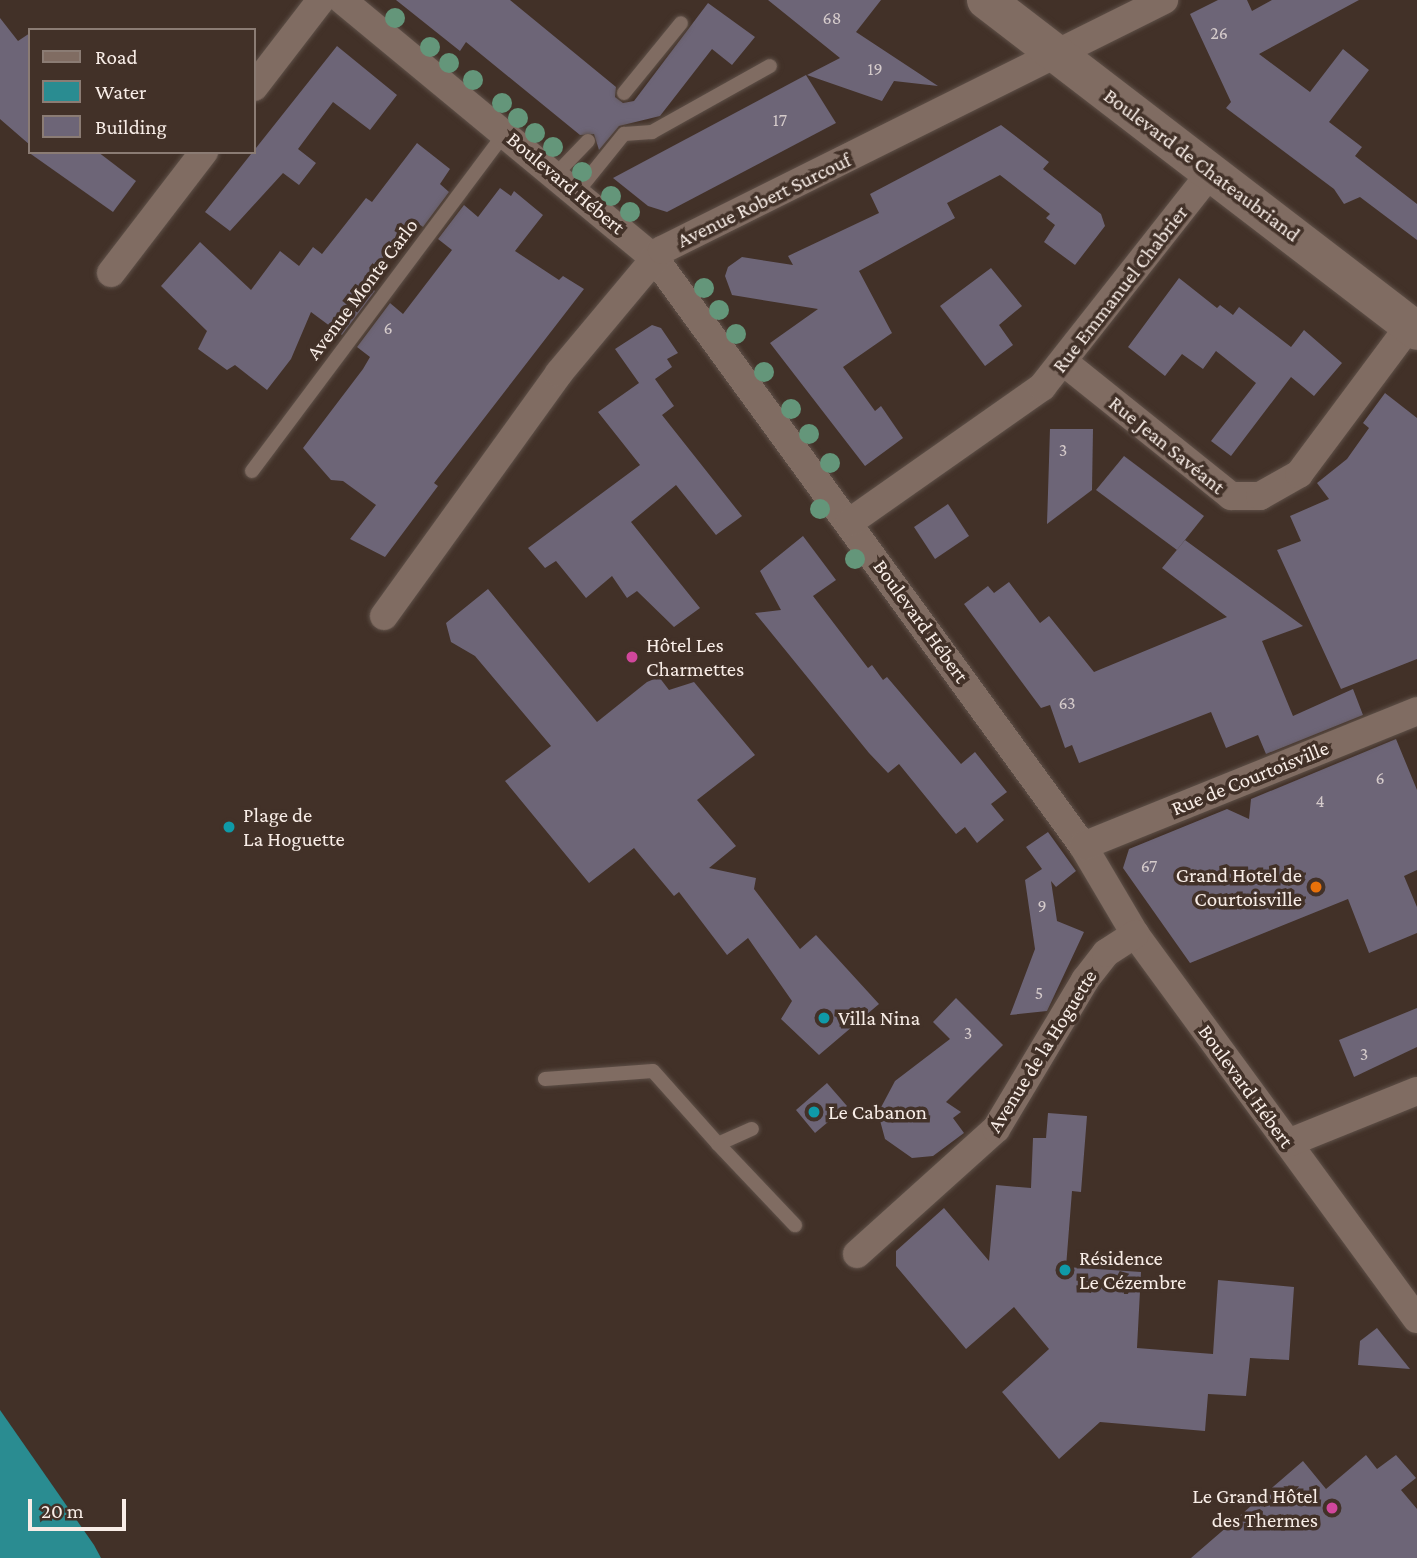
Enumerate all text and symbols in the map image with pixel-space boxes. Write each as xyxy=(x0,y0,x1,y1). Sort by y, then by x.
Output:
house number: 68 xyxy=(823,7,841,29)
house number: 26 xyxy=(1210,22,1228,44)
legend xyxy=(28,28,256,154)
text: Road xyxy=(95,45,138,69)
house number: 19 xyxy=(867,58,883,80)
text: Water xyxy=(95,80,147,104)
street label: Boulevard de Chateaubriand xyxy=(1099,83,1305,247)
house number: 17 xyxy=(773,109,787,131)
text: Building xyxy=(95,115,167,139)
street label: Boulevard Hébert xyxy=(502,126,630,240)
street label: Avenue Robert Surcouf xyxy=(673,147,855,253)
street label: Rue Emmanuel Chabrier xyxy=(1047,200,1193,378)
street label: Avenue Monte Carlo xyxy=(301,213,423,365)
house number: 6 xyxy=(383,317,393,339)
street label: Rue Jean Savéant xyxy=(1104,390,1230,500)
house number: 3 xyxy=(1059,439,1067,461)
street label: Boulevard Hébert xyxy=(868,554,974,688)
place label: Hôtel Les Charmettes xyxy=(646,632,744,682)
marker: Hôtel Les Charmettes xyxy=(624,649,640,665)
house number: 63 xyxy=(1058,692,1076,714)
street label: Rue de Courtoisville xyxy=(1168,735,1332,821)
house number: 6 xyxy=(1375,767,1385,789)
house number: 4 xyxy=(1315,790,1325,812)
place label: Plage de La Hoguette xyxy=(243,802,345,852)
marker: Plage de La Hoguette xyxy=(221,819,237,835)
house number: 67 xyxy=(1141,855,1157,877)
place label: Grand Hotel de Courtoisville xyxy=(1176,862,1302,912)
marker: Grand Hotel de Courtoisville xyxy=(1308,879,1324,895)
house number: 9 xyxy=(1037,895,1047,917)
street label: Avenue de la Hoguette xyxy=(982,965,1102,1137)
house number: 5 xyxy=(1035,982,1043,1004)
place label: Villa Nina xyxy=(838,1005,920,1031)
marker: Villa Nina xyxy=(816,1010,832,1026)
street label: Boulevard Hébert xyxy=(1193,1019,1299,1153)
house number: 3 xyxy=(964,1022,972,1044)
house number: 3 xyxy=(1360,1043,1368,1065)
place label: Le Cabanon xyxy=(828,1099,927,1125)
marker: Le Cabanon xyxy=(806,1104,822,1120)
place label: Résidence Le Cézembre xyxy=(1079,1245,1186,1295)
marker: Résidence Le Cézembre xyxy=(1057,1262,1073,1278)
place label: Le Grand Hôtel des Thermes xyxy=(1192,1483,1318,1533)
scale bar xyxy=(32,1484,130,1528)
text: 20 m xyxy=(41,1499,84,1523)
marker: Le Grand Hôtel des Thermes xyxy=(1324,1500,1340,1516)

